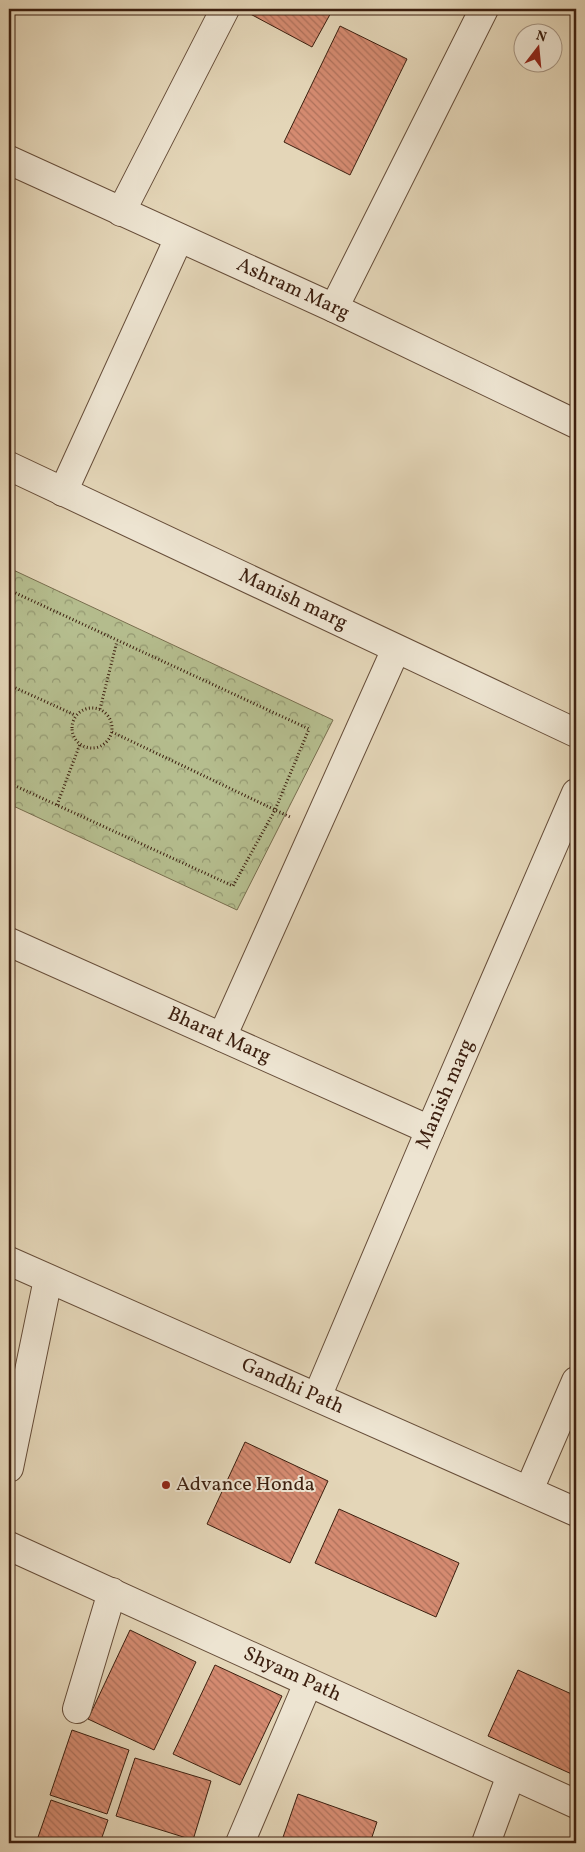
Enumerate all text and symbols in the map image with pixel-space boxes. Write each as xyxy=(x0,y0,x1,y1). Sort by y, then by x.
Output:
north arrow xyxy=(512,22,562,72)
text: N xyxy=(534,26,549,47)
street label: Ashram Marg xyxy=(232,251,354,327)
street label: Manish marg xyxy=(234,562,352,637)
street label: Bharat Marg xyxy=(163,1000,275,1071)
street label: Manish marg xyxy=(409,1035,482,1154)
street label: Gandhi Path xyxy=(236,1351,349,1422)
place label: Advance Honda xyxy=(176,1471,315,1499)
marker: Advance Honda xyxy=(160,1479,172,1491)
street label: Shyam Path xyxy=(239,1640,346,1709)

